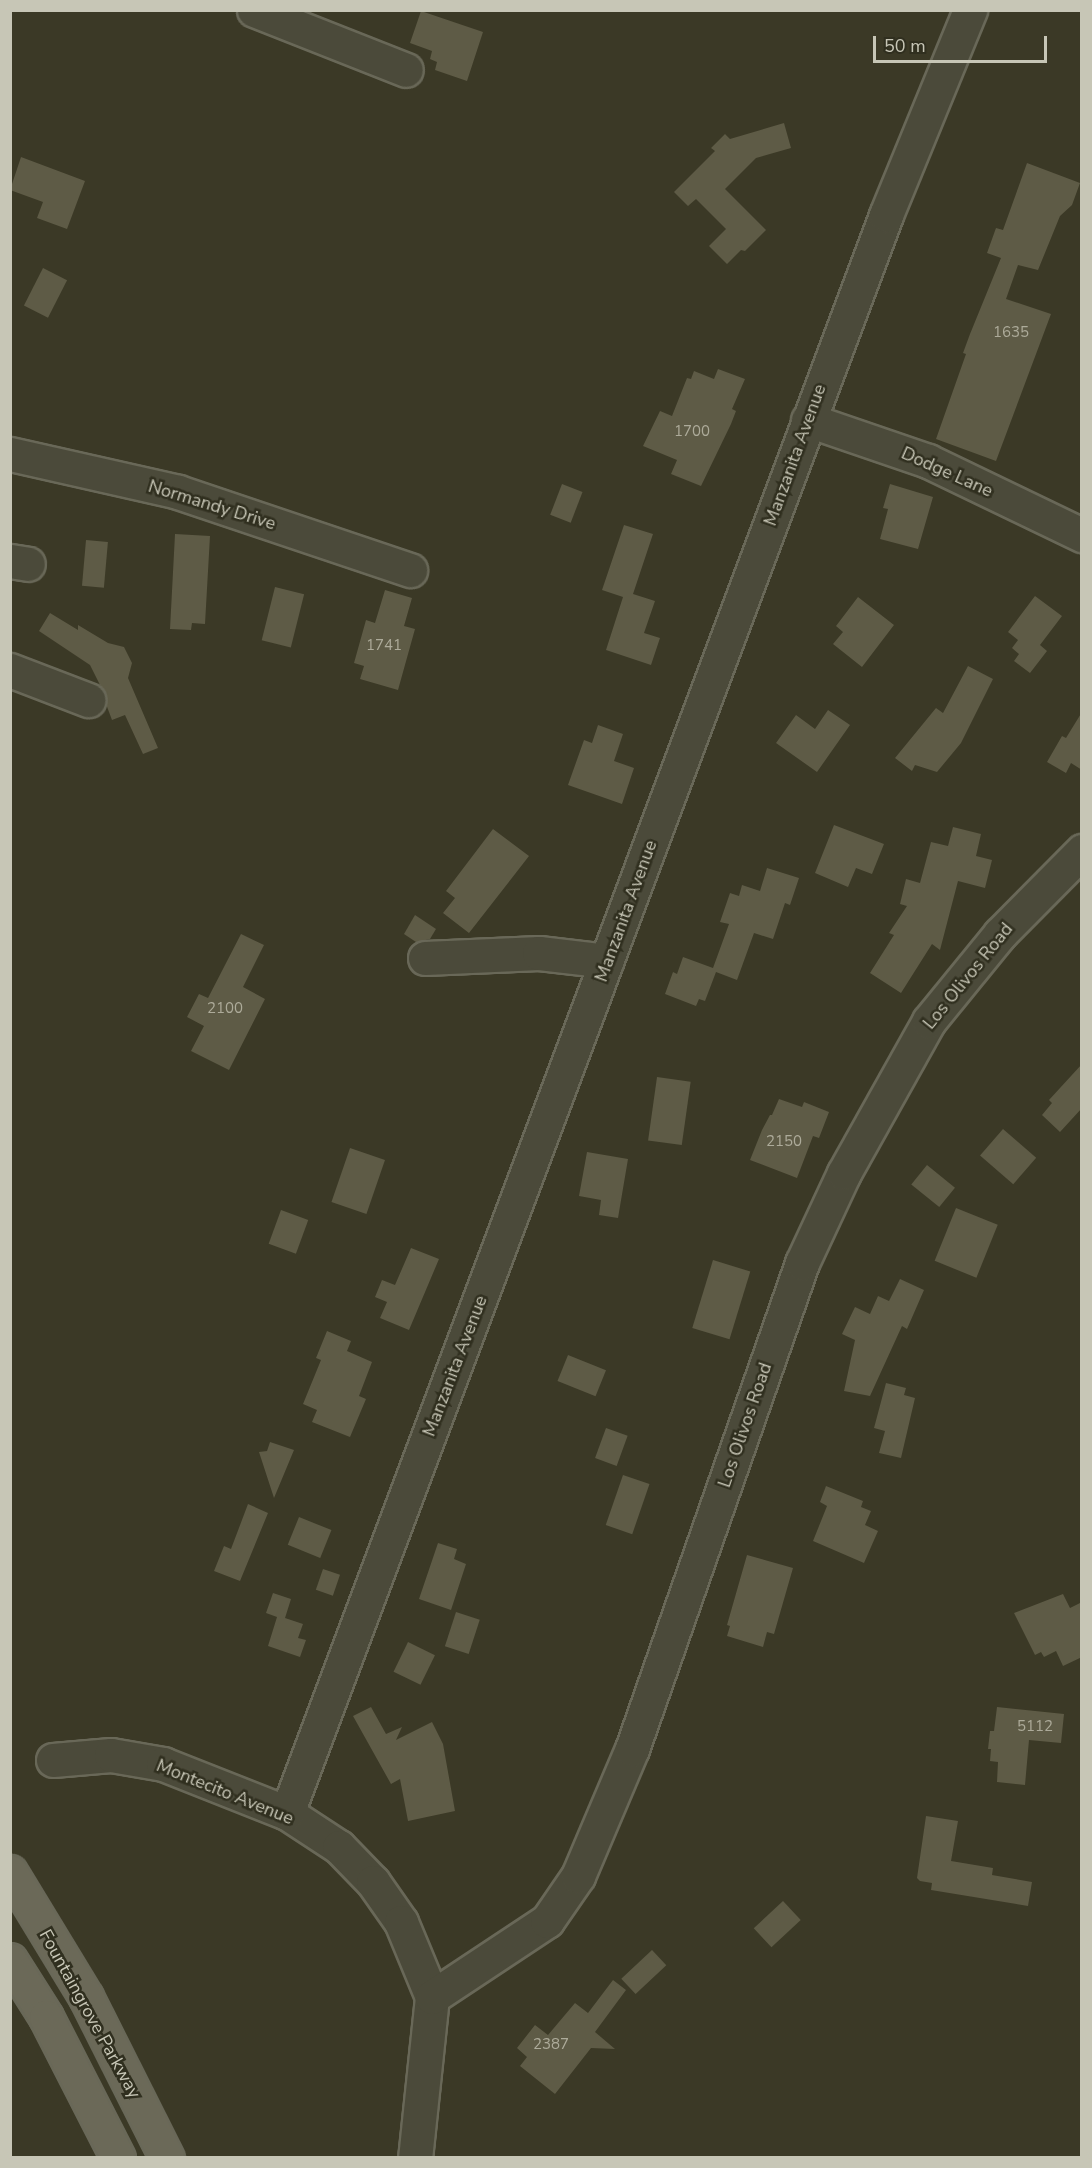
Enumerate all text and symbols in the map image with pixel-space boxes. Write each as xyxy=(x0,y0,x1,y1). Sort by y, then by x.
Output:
scale bar xyxy=(876,24,1050,62)
text: 50 m xyxy=(884,34,926,58)
house number: 1635 xyxy=(993,324,1029,342)
street label: Manzanita Avenue xyxy=(759,381,831,529)
house number: 1700 xyxy=(674,423,710,441)
street label: Dodge Lane xyxy=(898,442,996,502)
street label: Normandy Drive xyxy=(146,475,278,535)
house number: 1741 xyxy=(366,637,402,655)
street label: Manzanita Avenue xyxy=(590,837,662,985)
street label: Los Olivos Road xyxy=(919,918,1017,1034)
house number: 2100 xyxy=(207,1000,243,1018)
house number: 2150 xyxy=(766,1133,802,1151)
street label: Manzanita Avenue xyxy=(418,1293,492,1439)
street label: Los Olivos Road xyxy=(714,1360,776,1490)
house number: 5112 xyxy=(1017,1718,1053,1736)
street label: Montecito Avenue xyxy=(153,1755,297,1829)
street label: Fountaingrove Parkway xyxy=(35,1926,145,2102)
house number: 2387 xyxy=(533,2036,569,2054)

